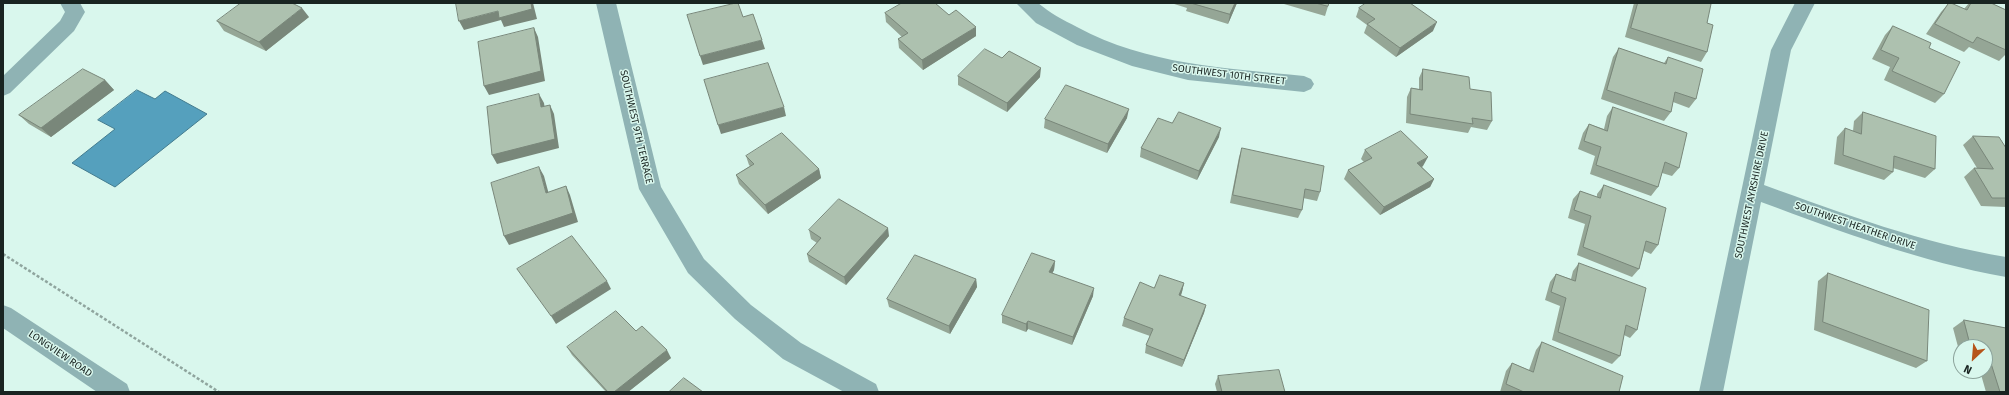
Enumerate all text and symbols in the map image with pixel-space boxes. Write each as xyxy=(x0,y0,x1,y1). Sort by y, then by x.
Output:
street label: SOUTHWEST 10TH STREET xyxy=(1172,62,1286,88)
street label: SOUTHWEST 9TH TERRACE xyxy=(617,69,655,185)
street label: SOUTHWEST AYRSHIRE DRIVE xyxy=(1733,130,1771,260)
street label: SOUTHWEST HEATHER DRIVE xyxy=(1793,200,1917,252)
street label: LONGVIEW ROAD xyxy=(26,328,94,380)
north arrow xyxy=(1953,339,1993,379)
text: N xyxy=(1962,362,1974,377)

